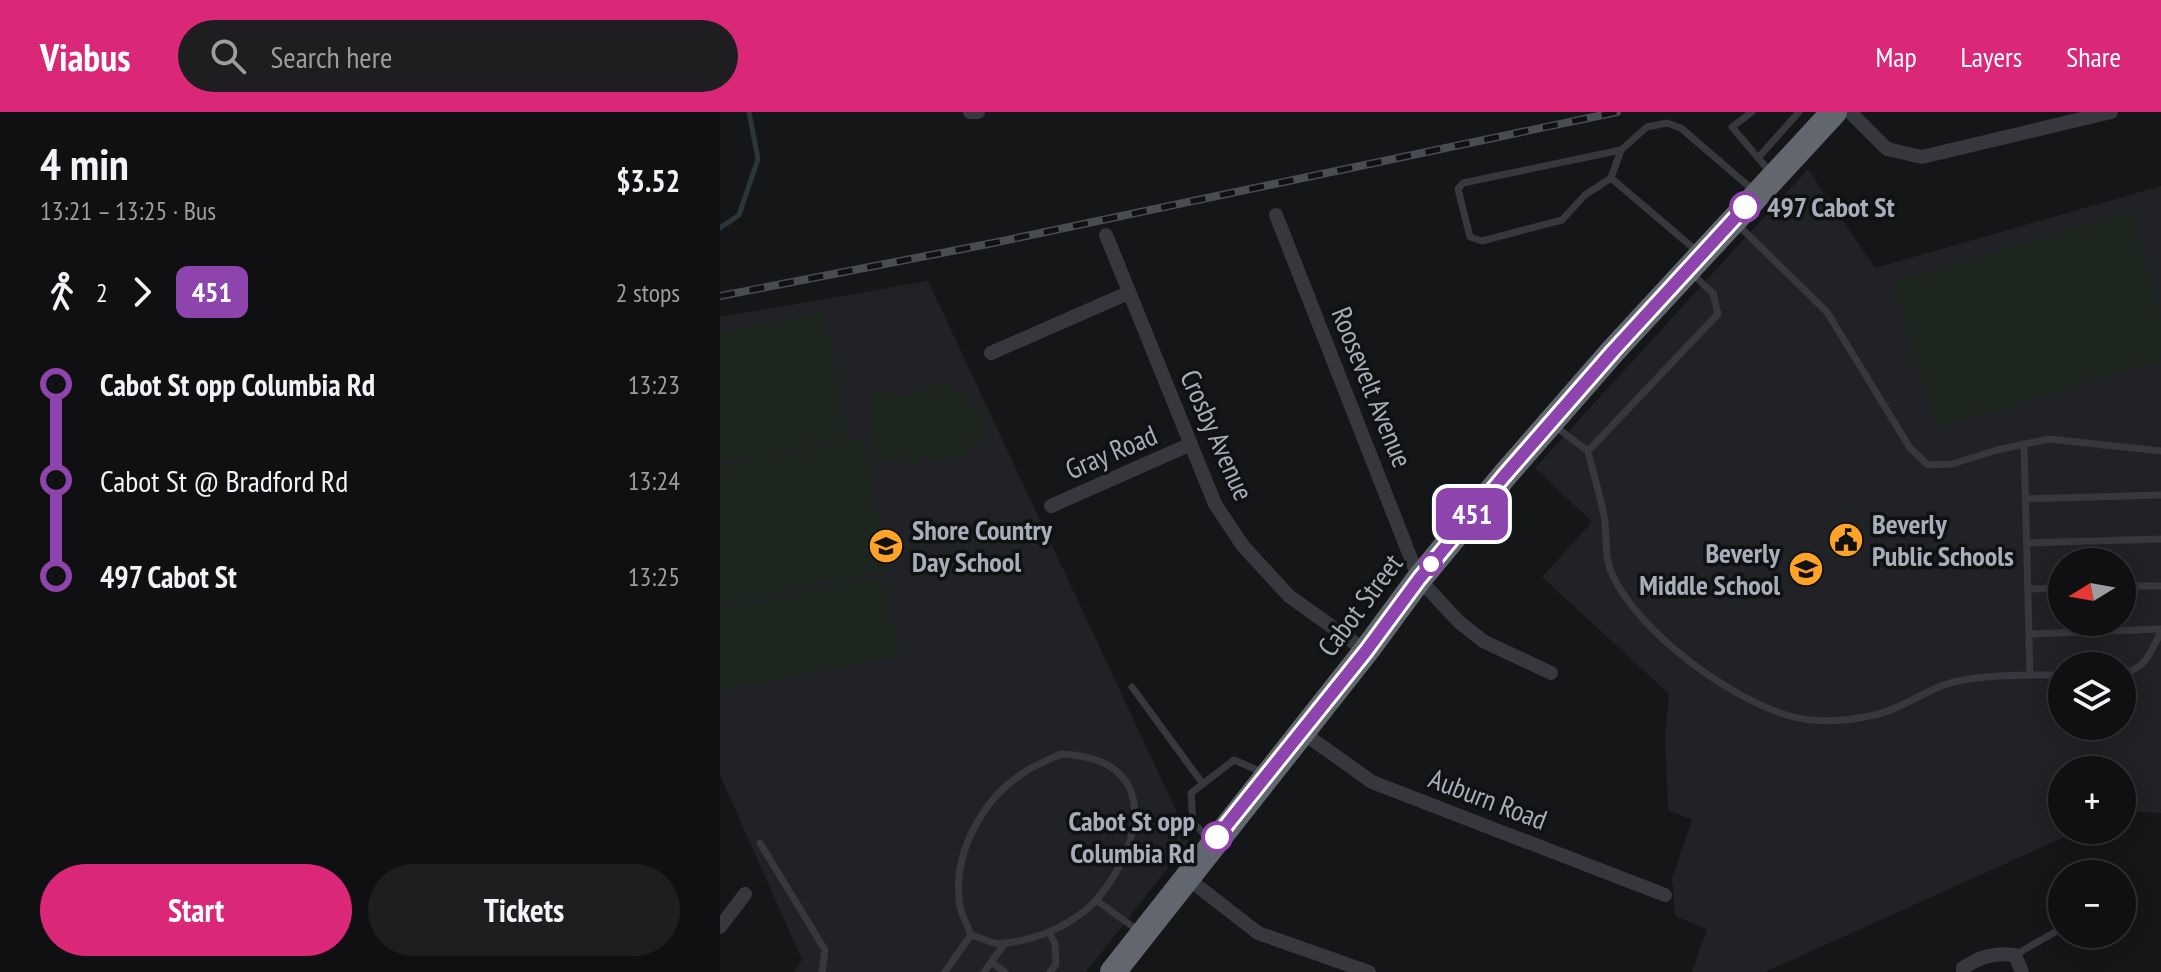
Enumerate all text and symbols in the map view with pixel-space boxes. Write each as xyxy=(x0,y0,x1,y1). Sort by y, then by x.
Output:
search box xyxy=(178,20,738,92)
text: Viabus xyxy=(40,32,130,81)
icon: search xyxy=(206,34,250,78)
text: Search here xyxy=(270,37,392,76)
text: Map xyxy=(1875,38,1917,75)
text: Layers xyxy=(1961,38,2022,75)
text: Share xyxy=(2066,38,2121,75)
text: 4 min xyxy=(40,135,129,192)
text: $3.52 xyxy=(616,161,680,200)
place label: 497 Cabot St xyxy=(1767,188,1895,225)
marker: 497 Cabot St xyxy=(1730,192,1760,222)
text: 13:21 – 13:25 · Bus xyxy=(40,194,216,227)
icon: walk xyxy=(40,270,84,314)
icon: forward xyxy=(120,270,164,314)
text: 451 xyxy=(192,273,232,310)
text: 2 xyxy=(96,276,108,309)
text: 2 stops xyxy=(616,276,680,309)
street label: Roosevelt Avenue xyxy=(1324,301,1421,472)
street label: Crosby Avenue xyxy=(1172,364,1263,506)
text: Cabot St opp Columbia Rd xyxy=(100,365,375,404)
text: 13:23 xyxy=(628,368,680,401)
street label: Gray Road xyxy=(1059,416,1162,487)
text: Cabot St @ Bradford Rd xyxy=(100,461,348,500)
text: 13:24 xyxy=(628,464,680,497)
line badge: 451 xyxy=(1426,488,1518,540)
text: 451 xyxy=(1452,495,1492,532)
place label: Beverly Public Schools xyxy=(1872,505,2014,574)
place label: Shore Country Day School xyxy=(912,511,1053,580)
public building icon: Beverly Public Schools xyxy=(1827,521,1865,559)
school or university icon: Shore Country Day School xyxy=(867,527,905,565)
place label: Beverly Middle School xyxy=(1639,534,1781,603)
street label: Cabot Street xyxy=(1309,546,1411,664)
north arrow xyxy=(2048,548,2136,636)
map controls xyxy=(2048,548,2136,948)
school or university icon: Beverly Middle School xyxy=(1787,550,1825,588)
unlabelled marker xyxy=(1420,553,1442,575)
text: 497 Cabot St xyxy=(100,557,237,596)
text: 13:25 xyxy=(628,560,680,593)
button: layers xyxy=(2048,652,2136,740)
button: + xyxy=(2048,756,2136,844)
street label: Auburn Road xyxy=(1424,759,1552,838)
place label: Cabot St opp Columbia Rd xyxy=(1068,802,1195,871)
marker: Cabot St opp Columbia Rd xyxy=(1202,822,1232,852)
button: − xyxy=(2048,860,2136,948)
button: Start xyxy=(40,864,352,956)
button: Tickets xyxy=(368,864,680,956)

